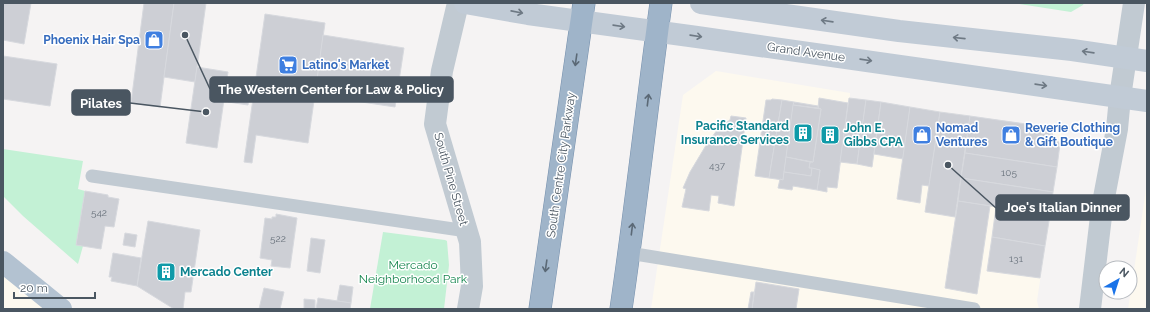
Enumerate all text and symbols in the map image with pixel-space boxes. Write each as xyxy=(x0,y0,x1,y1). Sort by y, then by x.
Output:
one-way arrow xyxy=(510,8,523,16)
one-way arrow xyxy=(821,17,834,25)
one-way arrow xyxy=(612,22,625,30)
shop icon: Phoenix Hair Spa xyxy=(143,29,165,51)
one-way arrow xyxy=(689,32,702,40)
place label: Phoenix Hair Spa xyxy=(43,33,140,47)
one-way arrow xyxy=(953,34,966,41)
street label: Grand Avenue xyxy=(766,40,846,64)
one-way arrow xyxy=(1082,48,1095,56)
one-way arrow xyxy=(572,53,580,66)
supermarket icon: Latino's Market xyxy=(277,54,299,76)
one-way arrow xyxy=(859,56,872,64)
place label: Latino's Market xyxy=(302,58,390,72)
callout: The Western Center for Law & Policy xyxy=(210,77,453,102)
one-way arrow xyxy=(1034,81,1047,89)
text: The Western Center for Law & Policy xyxy=(218,82,444,97)
callout: Pilates xyxy=(72,90,130,115)
street label: South Centre City Parkway xyxy=(544,91,578,239)
one-way arrow xyxy=(644,94,651,107)
text: Pilates xyxy=(80,96,123,111)
place label: Pacific Standard Insurance Services xyxy=(681,119,789,147)
place label: John E. Gibbs CPA xyxy=(844,121,904,149)
place label: Nomad Ventures xyxy=(936,121,987,149)
place label: Reverie Clothing & Gift Boutique xyxy=(1025,121,1120,149)
building icon: Pacific Standard Insurance Services xyxy=(792,122,814,144)
building icon: John E. Gibbs CPA xyxy=(819,124,841,146)
shop icon: Nomad Ventures xyxy=(911,124,933,146)
shop icon: Reverie Clothing & Gift Boutique xyxy=(1000,124,1022,146)
street label: South Pine Street xyxy=(431,131,471,227)
house number: 437 xyxy=(709,160,726,171)
house number: 105 xyxy=(1001,167,1017,178)
callout: Joe's Italian Dinner xyxy=(996,195,1129,220)
text: Joe's Italian Dinner xyxy=(1004,200,1122,215)
house number: 542 xyxy=(91,207,107,218)
one-way arrow xyxy=(628,223,636,236)
house number: 522 xyxy=(270,233,286,244)
house number: 131 xyxy=(1009,253,1024,264)
park label: Mercado Neighborhood Park xyxy=(359,258,468,286)
one-way arrow xyxy=(542,259,550,272)
north arrow xyxy=(1098,260,1138,300)
building icon: Mercado Center xyxy=(155,261,177,283)
place label: Mercado Center xyxy=(180,265,273,279)
text: N xyxy=(1117,265,1131,280)
scale bar xyxy=(14,274,95,300)
text: 20 m xyxy=(20,281,48,295)

